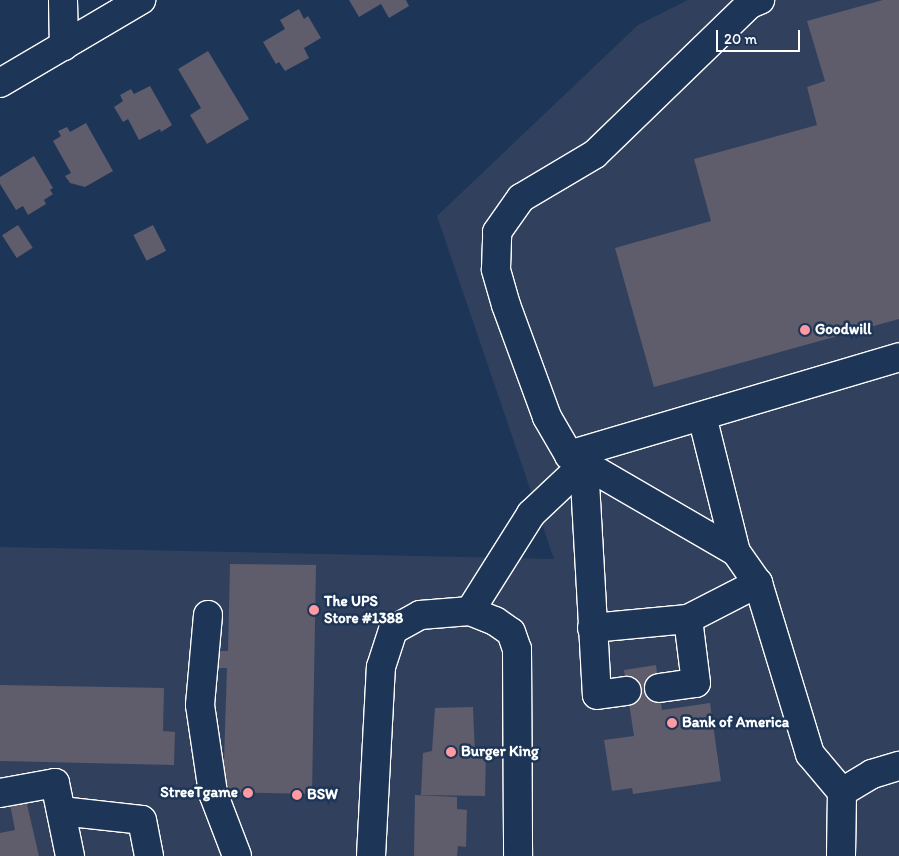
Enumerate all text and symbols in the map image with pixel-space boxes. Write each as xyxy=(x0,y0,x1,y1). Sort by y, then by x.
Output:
scale bar xyxy=(719,20,803,52)
text: 20 m xyxy=(724,30,757,48)
place label: Goodwill xyxy=(815,321,871,339)
marker: Goodwill xyxy=(799,324,811,336)
place label: The UPS Store #1388 xyxy=(324,592,403,627)
marker: The UPS Store #1388 xyxy=(308,604,320,616)
place label: Bank of America xyxy=(682,714,789,732)
marker: Bank of America xyxy=(666,717,678,729)
place label: Burger King xyxy=(461,743,539,761)
marker: Burger King xyxy=(445,746,457,758)
place label: StreeTgame xyxy=(160,784,238,802)
place label: BSW xyxy=(307,786,338,804)
marker: StreeTgame xyxy=(242,787,254,799)
marker: BSW xyxy=(291,789,303,801)

